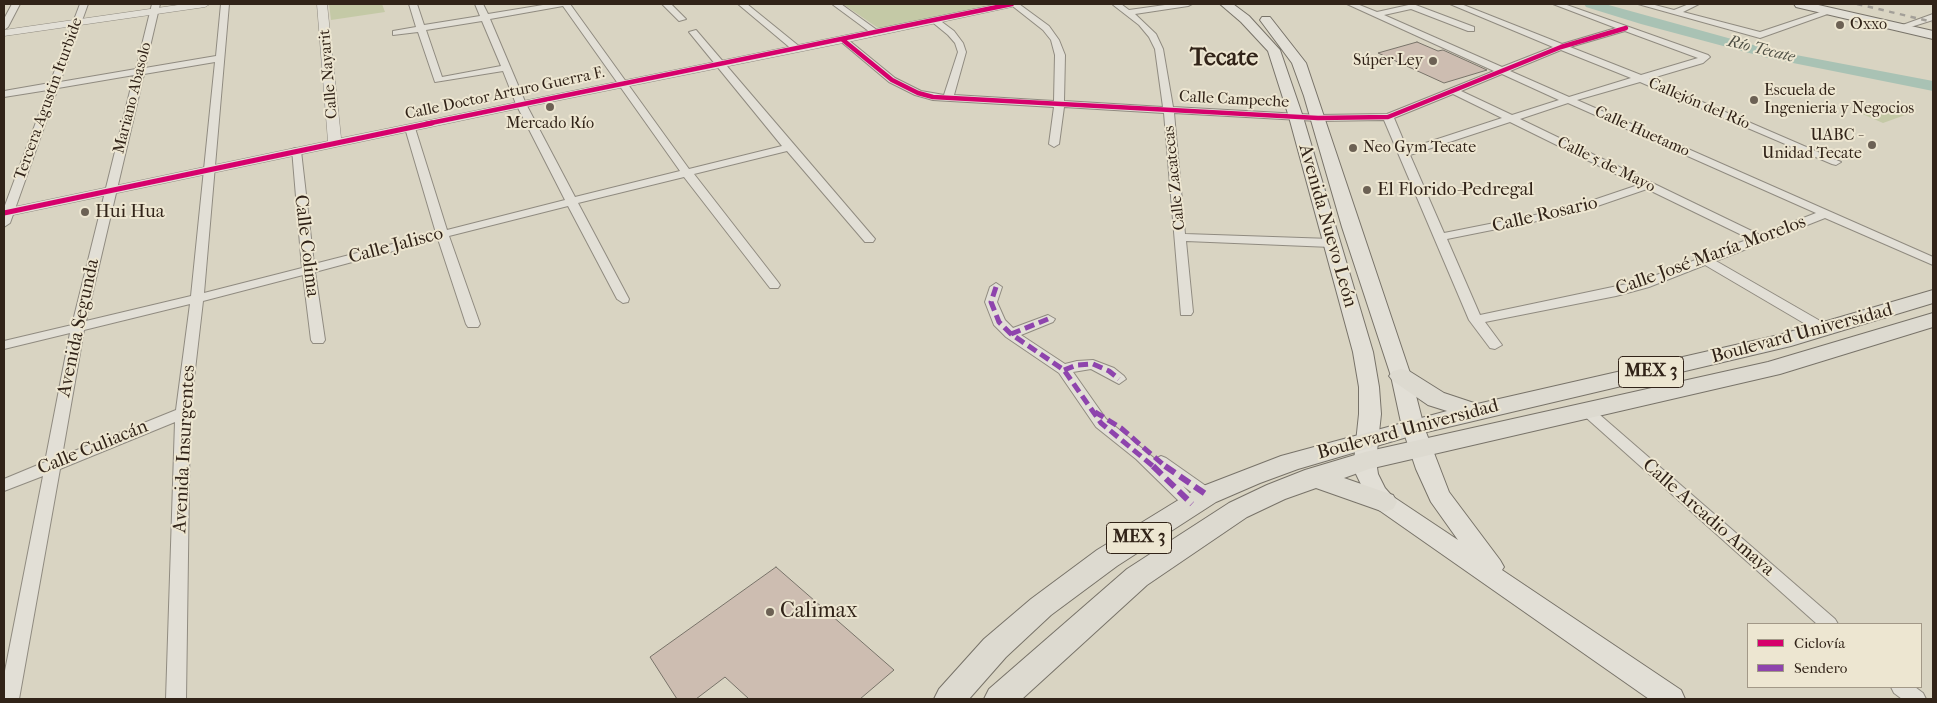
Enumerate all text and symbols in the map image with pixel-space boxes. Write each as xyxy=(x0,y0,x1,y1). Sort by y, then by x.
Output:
street label: Tercera Agustin Iturbide xyxy=(11,15,87,183)
place label: Oxxo xyxy=(1850,15,1887,35)
marker: Oxxo xyxy=(1834,19,1846,31)
street label: Calle Nayarit xyxy=(316,28,342,120)
water label: Río Tecate xyxy=(1726,32,1796,68)
street label: Mariano Abasolo xyxy=(110,40,156,156)
district label: Tecate xyxy=(1190,45,1258,73)
place label: Súper Ley xyxy=(1353,51,1423,71)
marker: Súper Ley xyxy=(1427,55,1439,67)
street label: Calle Doctor Arturo Guerra F. xyxy=(403,63,607,125)
street label: Callejón del Río xyxy=(1645,74,1753,134)
place label: Escuela de Ingenieria y Negocios xyxy=(1764,81,1914,119)
street label: Calle Campeche xyxy=(1179,88,1289,112)
marker: Escuela de Ingenieria y Negocios xyxy=(1748,94,1760,106)
marker: Mercado Río xyxy=(544,101,556,113)
street label: Calle Huetamo xyxy=(1591,102,1693,162)
place label: Mercado Río xyxy=(506,114,594,134)
street label: Calle Zacatecas xyxy=(1160,125,1190,231)
place label: UABC - Unidad Tecate xyxy=(1762,126,1862,164)
street label: Calle 5 de Mayo xyxy=(1554,133,1658,197)
place label: Neo Gym Tecate xyxy=(1363,138,1476,158)
marker: UABC - Unidad Tecate xyxy=(1866,139,1878,151)
street label: Avenida Nuevo León xyxy=(1293,142,1361,310)
marker: Neo Gym Tecate xyxy=(1347,142,1359,154)
place label: El Florido-Pedregal xyxy=(1377,179,1534,201)
marker: El Florido-Pedregal xyxy=(1361,184,1373,196)
street label: Calle Rosario xyxy=(1490,192,1600,238)
street label: Calle Colima xyxy=(288,193,324,299)
place label: Hui Hua xyxy=(95,201,165,223)
marker: Hui Hua xyxy=(79,206,91,218)
street label: Calle José María Morelos xyxy=(1613,211,1809,301)
street label: Calle Jalisco xyxy=(346,222,446,270)
street label: Avenida Segunda xyxy=(53,257,105,399)
street label: Boulevard Universidad xyxy=(1709,299,1895,369)
road number: MEX 3 xyxy=(1618,357,1684,388)
street label: Avenida Insurgentes xyxy=(169,365,201,533)
street label: Boulevard Universidad xyxy=(1315,395,1501,465)
street label: Calle Culiacán xyxy=(35,416,151,480)
street label: Calle Arcadio Amaya xyxy=(1637,454,1779,582)
road number: MEX 3 xyxy=(1106,522,1172,554)
place label: Calimax xyxy=(780,599,858,625)
marker: Calimax xyxy=(764,606,776,618)
legend xyxy=(1747,623,1922,688)
text: Ciclovía xyxy=(1794,634,1845,652)
text: Sendero xyxy=(1794,659,1847,677)

